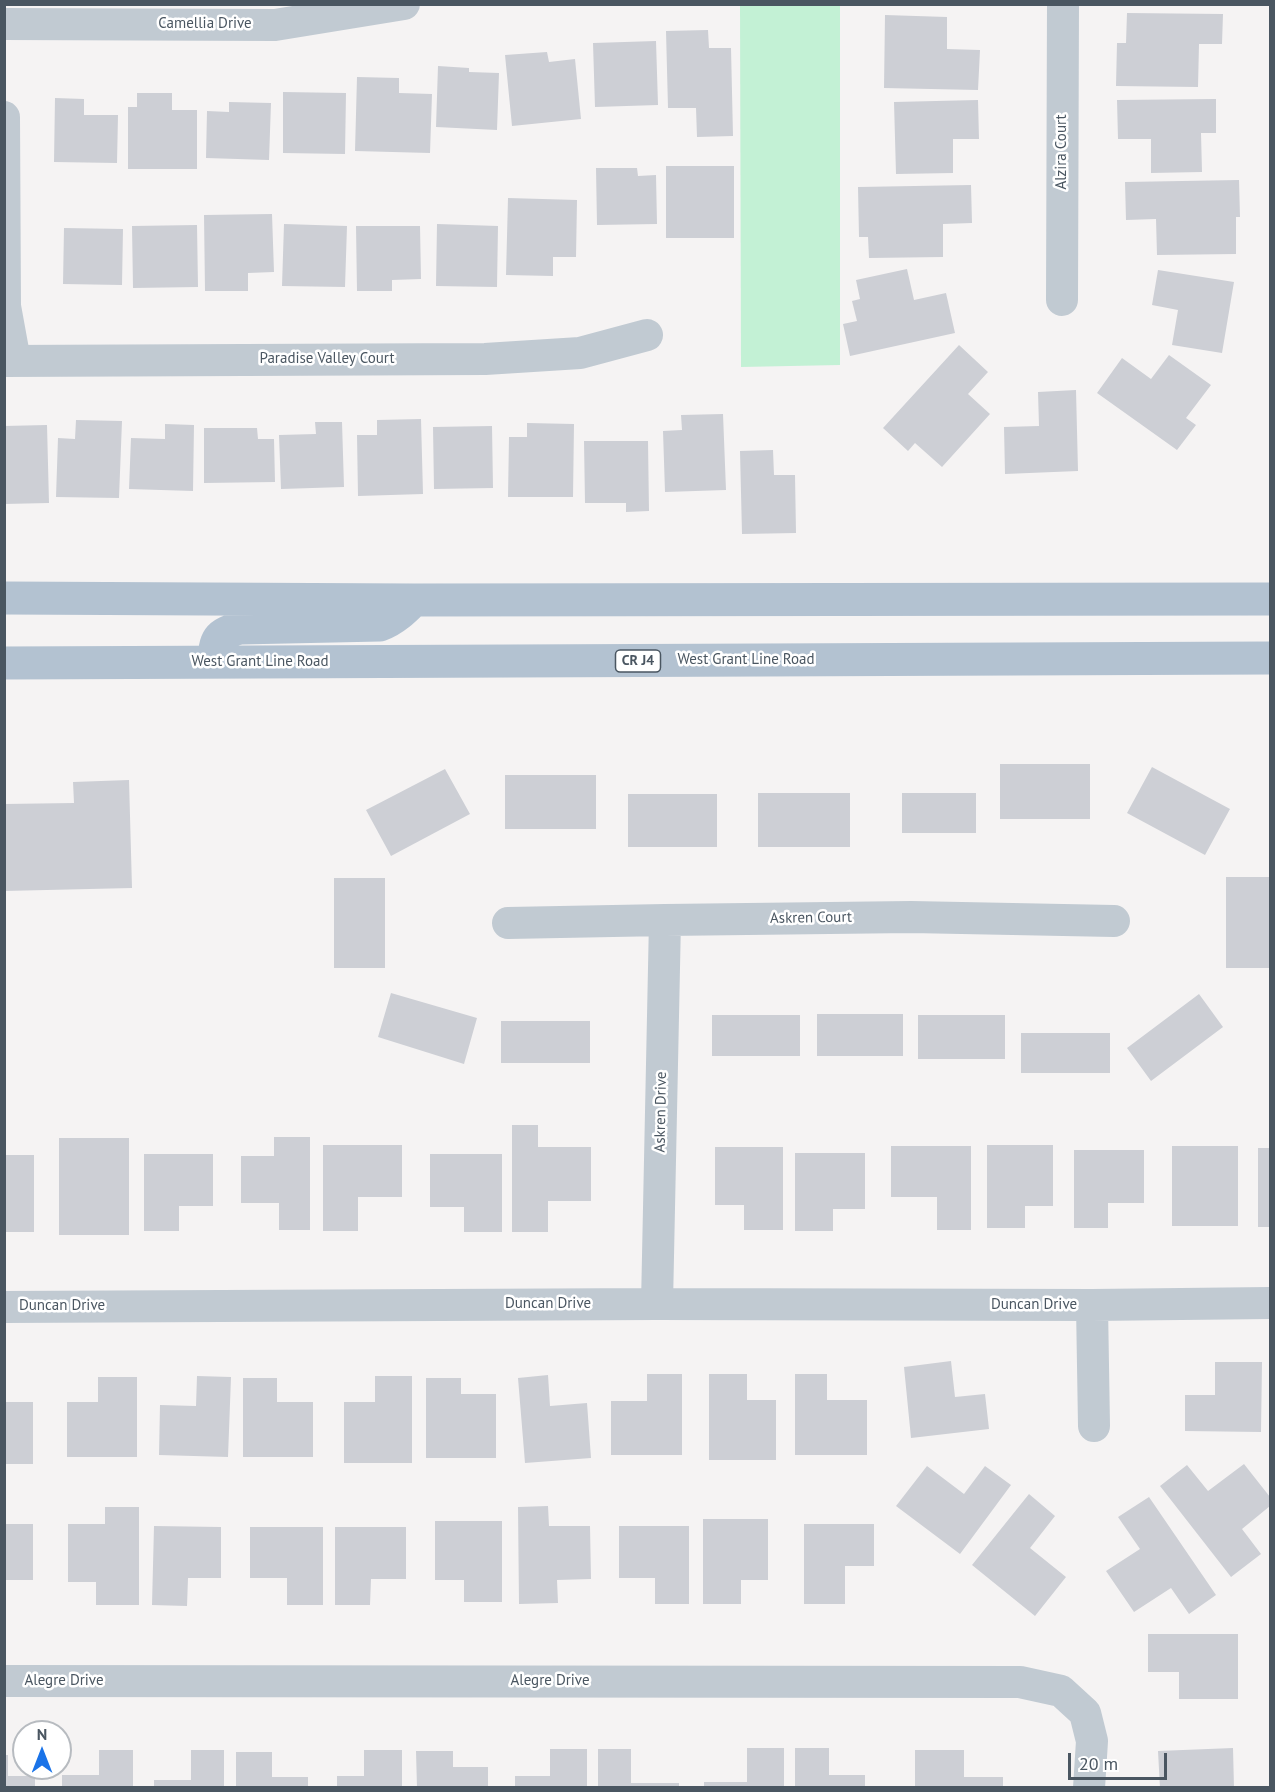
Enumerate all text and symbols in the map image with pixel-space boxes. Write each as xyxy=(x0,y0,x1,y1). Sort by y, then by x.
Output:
street label: Camellia Drive xyxy=(158,15,252,33)
street label: Alzira Court xyxy=(1053,114,1071,190)
street label: Paradise Valley Court xyxy=(260,350,394,368)
road number: CR J4 xyxy=(616,650,660,672)
street label: West Grant Line Road xyxy=(677,651,815,669)
street label: West Grant Line Road xyxy=(191,653,329,671)
street label: Askren Court xyxy=(770,908,852,928)
street label: Askren Drive xyxy=(651,1071,671,1153)
street label: Duncan Drive xyxy=(505,1295,591,1313)
street label: Duncan Drive xyxy=(991,1296,1077,1314)
street label: Duncan Drive xyxy=(19,1297,105,1315)
street label: Alegre Drive xyxy=(24,1672,104,1690)
street label: Alegre Drive xyxy=(510,1672,590,1690)
north arrow xyxy=(12,1720,72,1780)
text: N xyxy=(37,1724,47,1744)
scale bar xyxy=(1071,1741,1170,1779)
text: 20 m xyxy=(1079,1752,1118,1775)

